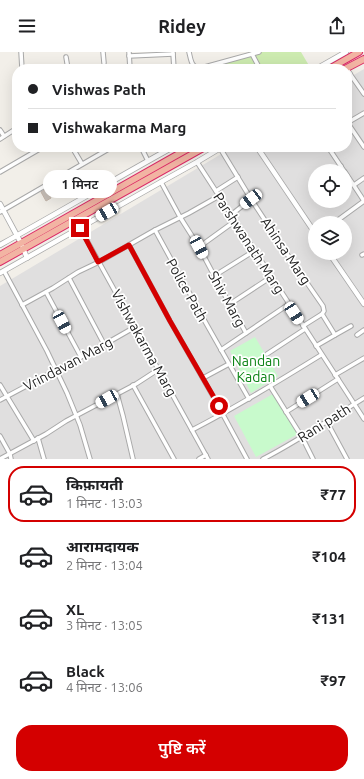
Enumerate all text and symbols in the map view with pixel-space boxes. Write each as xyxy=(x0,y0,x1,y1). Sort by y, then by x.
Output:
icon: menu xyxy=(16,15,38,37)
icon: share xyxy=(326,15,348,37)
text: Ridey xyxy=(158,16,206,36)
text: Vishwas Path xyxy=(52,81,146,98)
text: Vishwakarma Marg xyxy=(52,119,186,136)
map controls xyxy=(308,164,352,260)
button: locate xyxy=(308,164,352,208)
callout: 1 मिनट xyxy=(43,170,117,198)
text: 1 मिनट xyxy=(62,177,98,191)
car xyxy=(238,187,264,211)
street label: Parshwanath Marg xyxy=(210,189,288,297)
car xyxy=(94,201,120,223)
street label: Ahinsa Marg xyxy=(258,214,314,288)
button: layers xyxy=(308,216,352,260)
route end xyxy=(71,219,89,237)
car xyxy=(188,234,210,260)
street label: Police Path xyxy=(163,256,211,324)
street label: Shiv Marg xyxy=(205,268,249,330)
street label: Vishwakarma Marg xyxy=(108,287,180,399)
car xyxy=(282,300,306,326)
car xyxy=(51,309,73,335)
street label: Vrindavan Marg xyxy=(21,334,115,394)
park label: Nandan Kadan xyxy=(232,353,280,385)
car xyxy=(295,387,321,409)
car xyxy=(94,388,120,410)
route start xyxy=(210,397,228,415)
street label: Rani path xyxy=(295,400,353,446)
icon: car xyxy=(18,476,54,512)
text: किफ़ायती xyxy=(66,476,123,493)
text: ₹77 xyxy=(321,486,346,503)
text: 1 मिनट · 13:03 xyxy=(66,496,143,510)
icon: car xyxy=(18,538,54,574)
text: आरामदायक xyxy=(66,538,139,555)
text: ₹104 xyxy=(312,548,346,565)
text: 2 मिनट · 13:04 xyxy=(66,558,143,572)
icon: car xyxy=(18,600,54,636)
text: XL xyxy=(66,601,84,618)
text: ₹131 xyxy=(312,610,346,627)
text: 3 मिनट · 13:05 xyxy=(66,618,143,632)
icon: car xyxy=(18,662,54,698)
text: Black xyxy=(66,663,105,680)
text: ₹97 xyxy=(321,672,346,689)
text: 4 मिनट · 13:06 xyxy=(66,680,143,694)
button: पुष्टि करें xyxy=(16,725,348,771)

